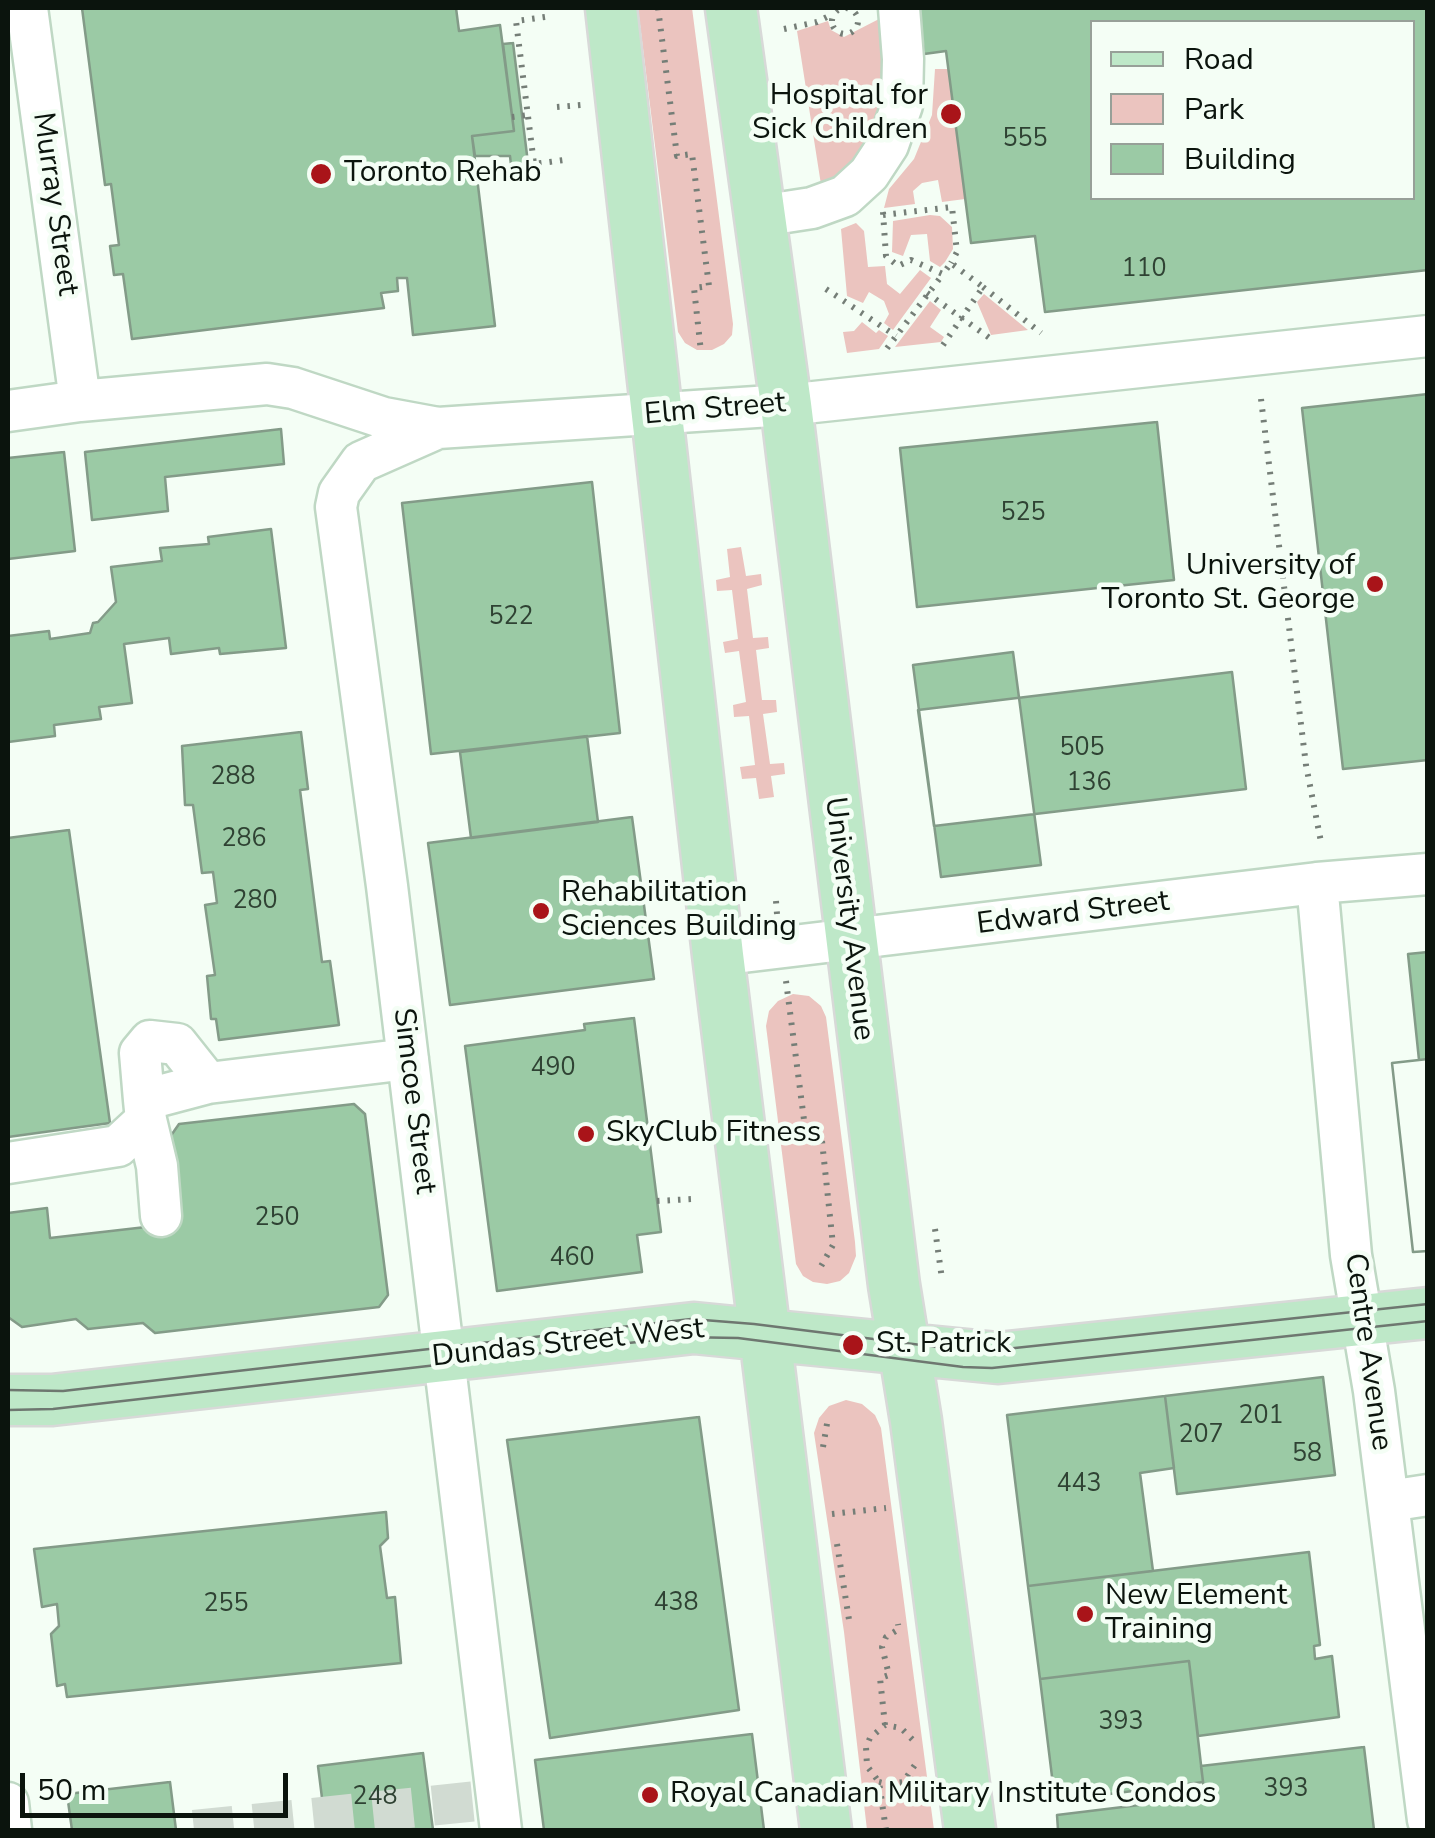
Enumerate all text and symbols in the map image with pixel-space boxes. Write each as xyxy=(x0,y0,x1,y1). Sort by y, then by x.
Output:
legend xyxy=(1090,20,1415,200)
text: Road xyxy=(1184,39,1254,80)
place label: Hospital for Sick Children xyxy=(752,79,928,150)
text: Park xyxy=(1184,89,1244,130)
marker: Hospital for Sick Children xyxy=(938,101,964,127)
street label: Murray Street xyxy=(23,110,85,298)
house number: 555 xyxy=(1003,125,1047,155)
text: Building xyxy=(1184,139,1296,180)
place label: Toronto Rehab xyxy=(344,156,542,192)
marker: Toronto Rehab xyxy=(308,161,334,187)
house number: 110 xyxy=(1122,255,1166,285)
street label: Elm Street xyxy=(643,386,787,434)
house number: 525 xyxy=(1001,499,1045,529)
place label: University of Toronto St. George xyxy=(1101,549,1355,620)
marker: University of Toronto St. George xyxy=(1364,573,1386,595)
house number: 522 xyxy=(489,603,533,633)
house number: 505 xyxy=(1060,734,1104,764)
house number: 288 xyxy=(211,763,255,793)
house number: 136 xyxy=(1067,769,1111,799)
street label: University Avenue xyxy=(815,795,881,1043)
house number: 286 xyxy=(222,825,266,855)
place label: Rehabilitation Sciences Building xyxy=(561,876,797,946)
street label: Edward Street xyxy=(975,884,1171,944)
house number: 280 xyxy=(233,887,277,917)
marker: Rehabilitation Sciences Building xyxy=(530,900,552,922)
street label: Simcoe Street xyxy=(384,1006,442,1196)
house number: 490 xyxy=(531,1054,575,1084)
place label: SkyClub Fitness xyxy=(606,1116,821,1152)
marker: SkyClub Fitness xyxy=(575,1123,597,1145)
house number: 250 xyxy=(255,1204,299,1234)
house number: 460 xyxy=(550,1244,594,1274)
street label: Centre Avenue xyxy=(1335,1251,1399,1453)
street label: Dundas Street West xyxy=(430,1312,706,1376)
place label: St. Patrick xyxy=(876,1327,1011,1363)
marker: St. Patrick xyxy=(840,1332,866,1358)
house number: 201 xyxy=(1239,1402,1283,1432)
house number: 207 xyxy=(1179,1421,1223,1451)
house number: 58 xyxy=(1292,1440,1322,1470)
house number: 443 xyxy=(1057,1470,1101,1500)
place label: New Element Training xyxy=(1105,1579,1287,1650)
house number: 438 xyxy=(654,1589,698,1619)
house number: 255 xyxy=(204,1590,248,1620)
marker: New Element Training xyxy=(1074,1603,1096,1625)
house number: 393 xyxy=(1099,1708,1143,1738)
scale bar xyxy=(25,1753,292,1815)
text: 50 m xyxy=(37,1770,106,1811)
house number: 393 xyxy=(1264,1775,1308,1805)
place label: Royal Canadian Military Institute Condos xyxy=(670,1777,1216,1813)
house number: 248 xyxy=(353,1783,397,1813)
marker: Royal Canadian Military Institute Condos xyxy=(639,1784,661,1806)

